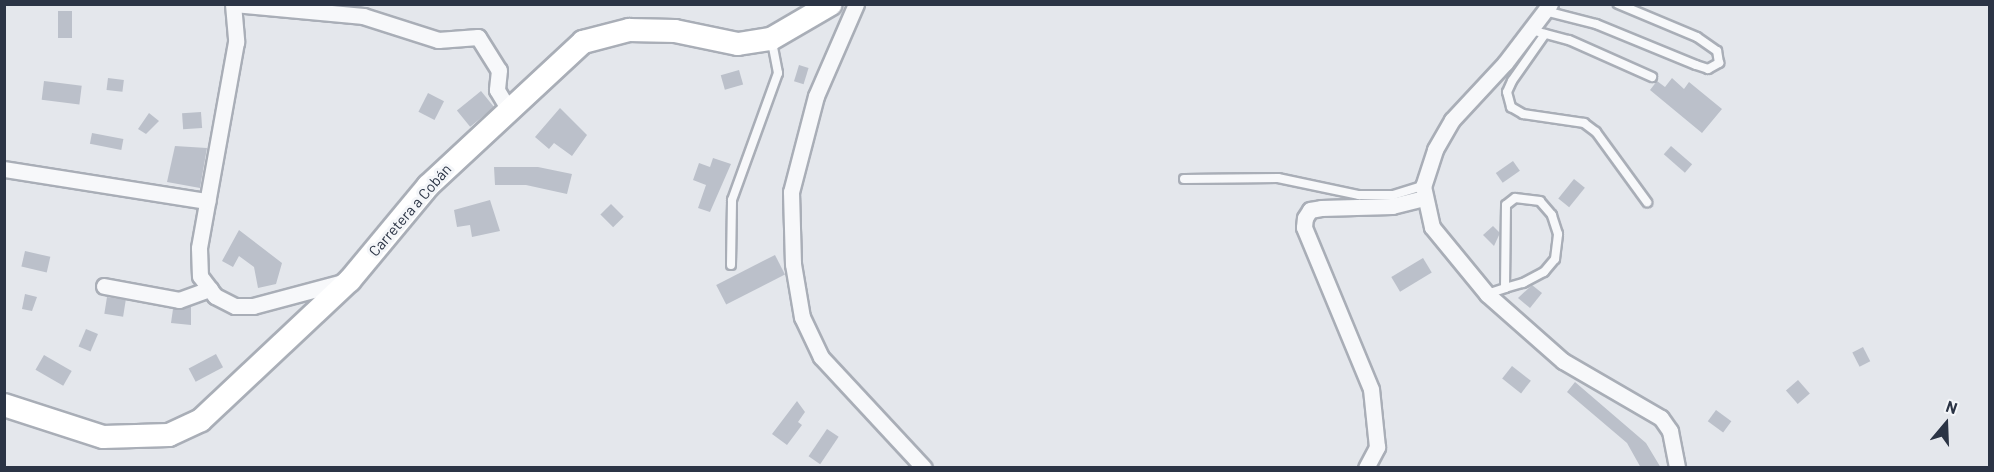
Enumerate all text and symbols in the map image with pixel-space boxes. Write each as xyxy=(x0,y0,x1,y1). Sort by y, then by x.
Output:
street label: Carretera a Cobán xyxy=(365,160,455,260)
north arrow xyxy=(1916,394,1976,454)
text: N xyxy=(1944,396,1960,417)

